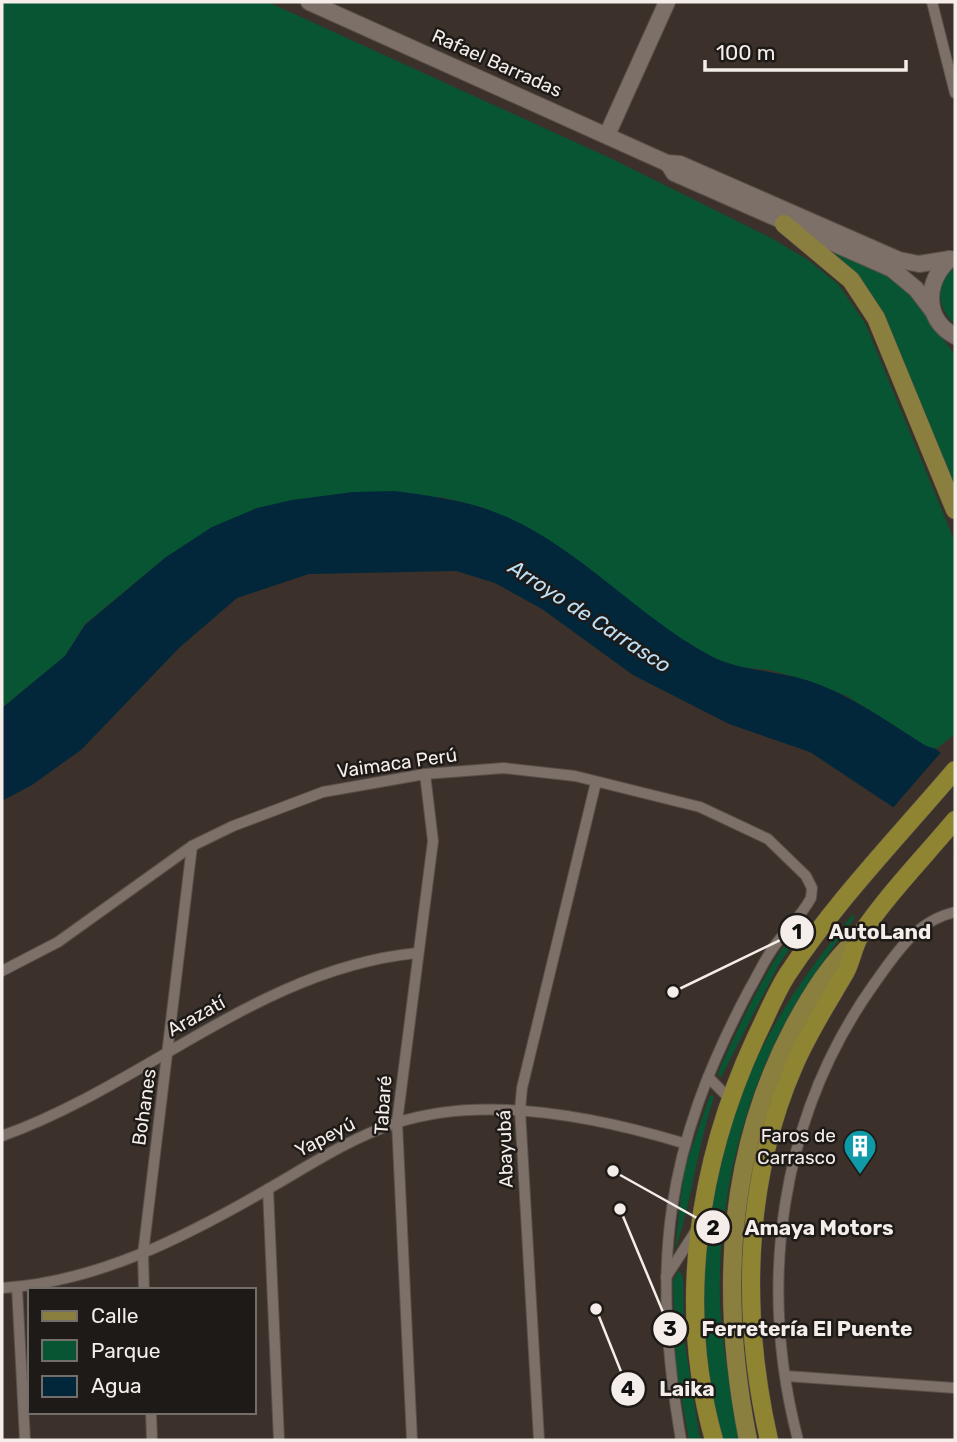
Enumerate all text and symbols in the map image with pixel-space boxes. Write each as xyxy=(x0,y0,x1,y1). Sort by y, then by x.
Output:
street label: Rafael Barradas xyxy=(428,24,566,102)
scale bar xyxy=(705,28,906,72)
text: 100 m xyxy=(716,40,775,65)
water label: Arroyo de Carrasco xyxy=(503,554,676,678)
street label: Vaimaca Perú xyxy=(336,743,458,783)
callout: AutoLand xyxy=(780,911,945,953)
text: 1 xyxy=(792,919,802,944)
text: AutoLand xyxy=(829,919,931,944)
street label: Arazatí xyxy=(163,990,230,1041)
street label: Bohanes xyxy=(127,1067,161,1147)
street label: Tabaré xyxy=(369,1075,397,1135)
street label: Abayubá xyxy=(492,1110,518,1188)
street label: Yapeyú xyxy=(291,1112,359,1162)
place label: Faros de Carrasco xyxy=(757,1124,836,1169)
building icon: Faros de Carrasco xyxy=(841,1127,879,1176)
callout: Amaya Motors xyxy=(695,1206,907,1248)
text: 2 xyxy=(706,1215,720,1240)
text: Amaya Motors xyxy=(744,1215,894,1240)
legend xyxy=(28,1288,256,1414)
text: Calle xyxy=(91,1303,139,1328)
callout: Ferretería El Puente xyxy=(652,1308,926,1350)
text: 3 xyxy=(663,1316,677,1341)
text: Ferretería El Puente xyxy=(701,1316,913,1341)
text: Parque xyxy=(91,1338,161,1363)
callout: Laika xyxy=(611,1368,729,1410)
text: Agua xyxy=(91,1373,142,1398)
text: 4 xyxy=(621,1376,635,1401)
text: Laika xyxy=(659,1376,715,1401)

